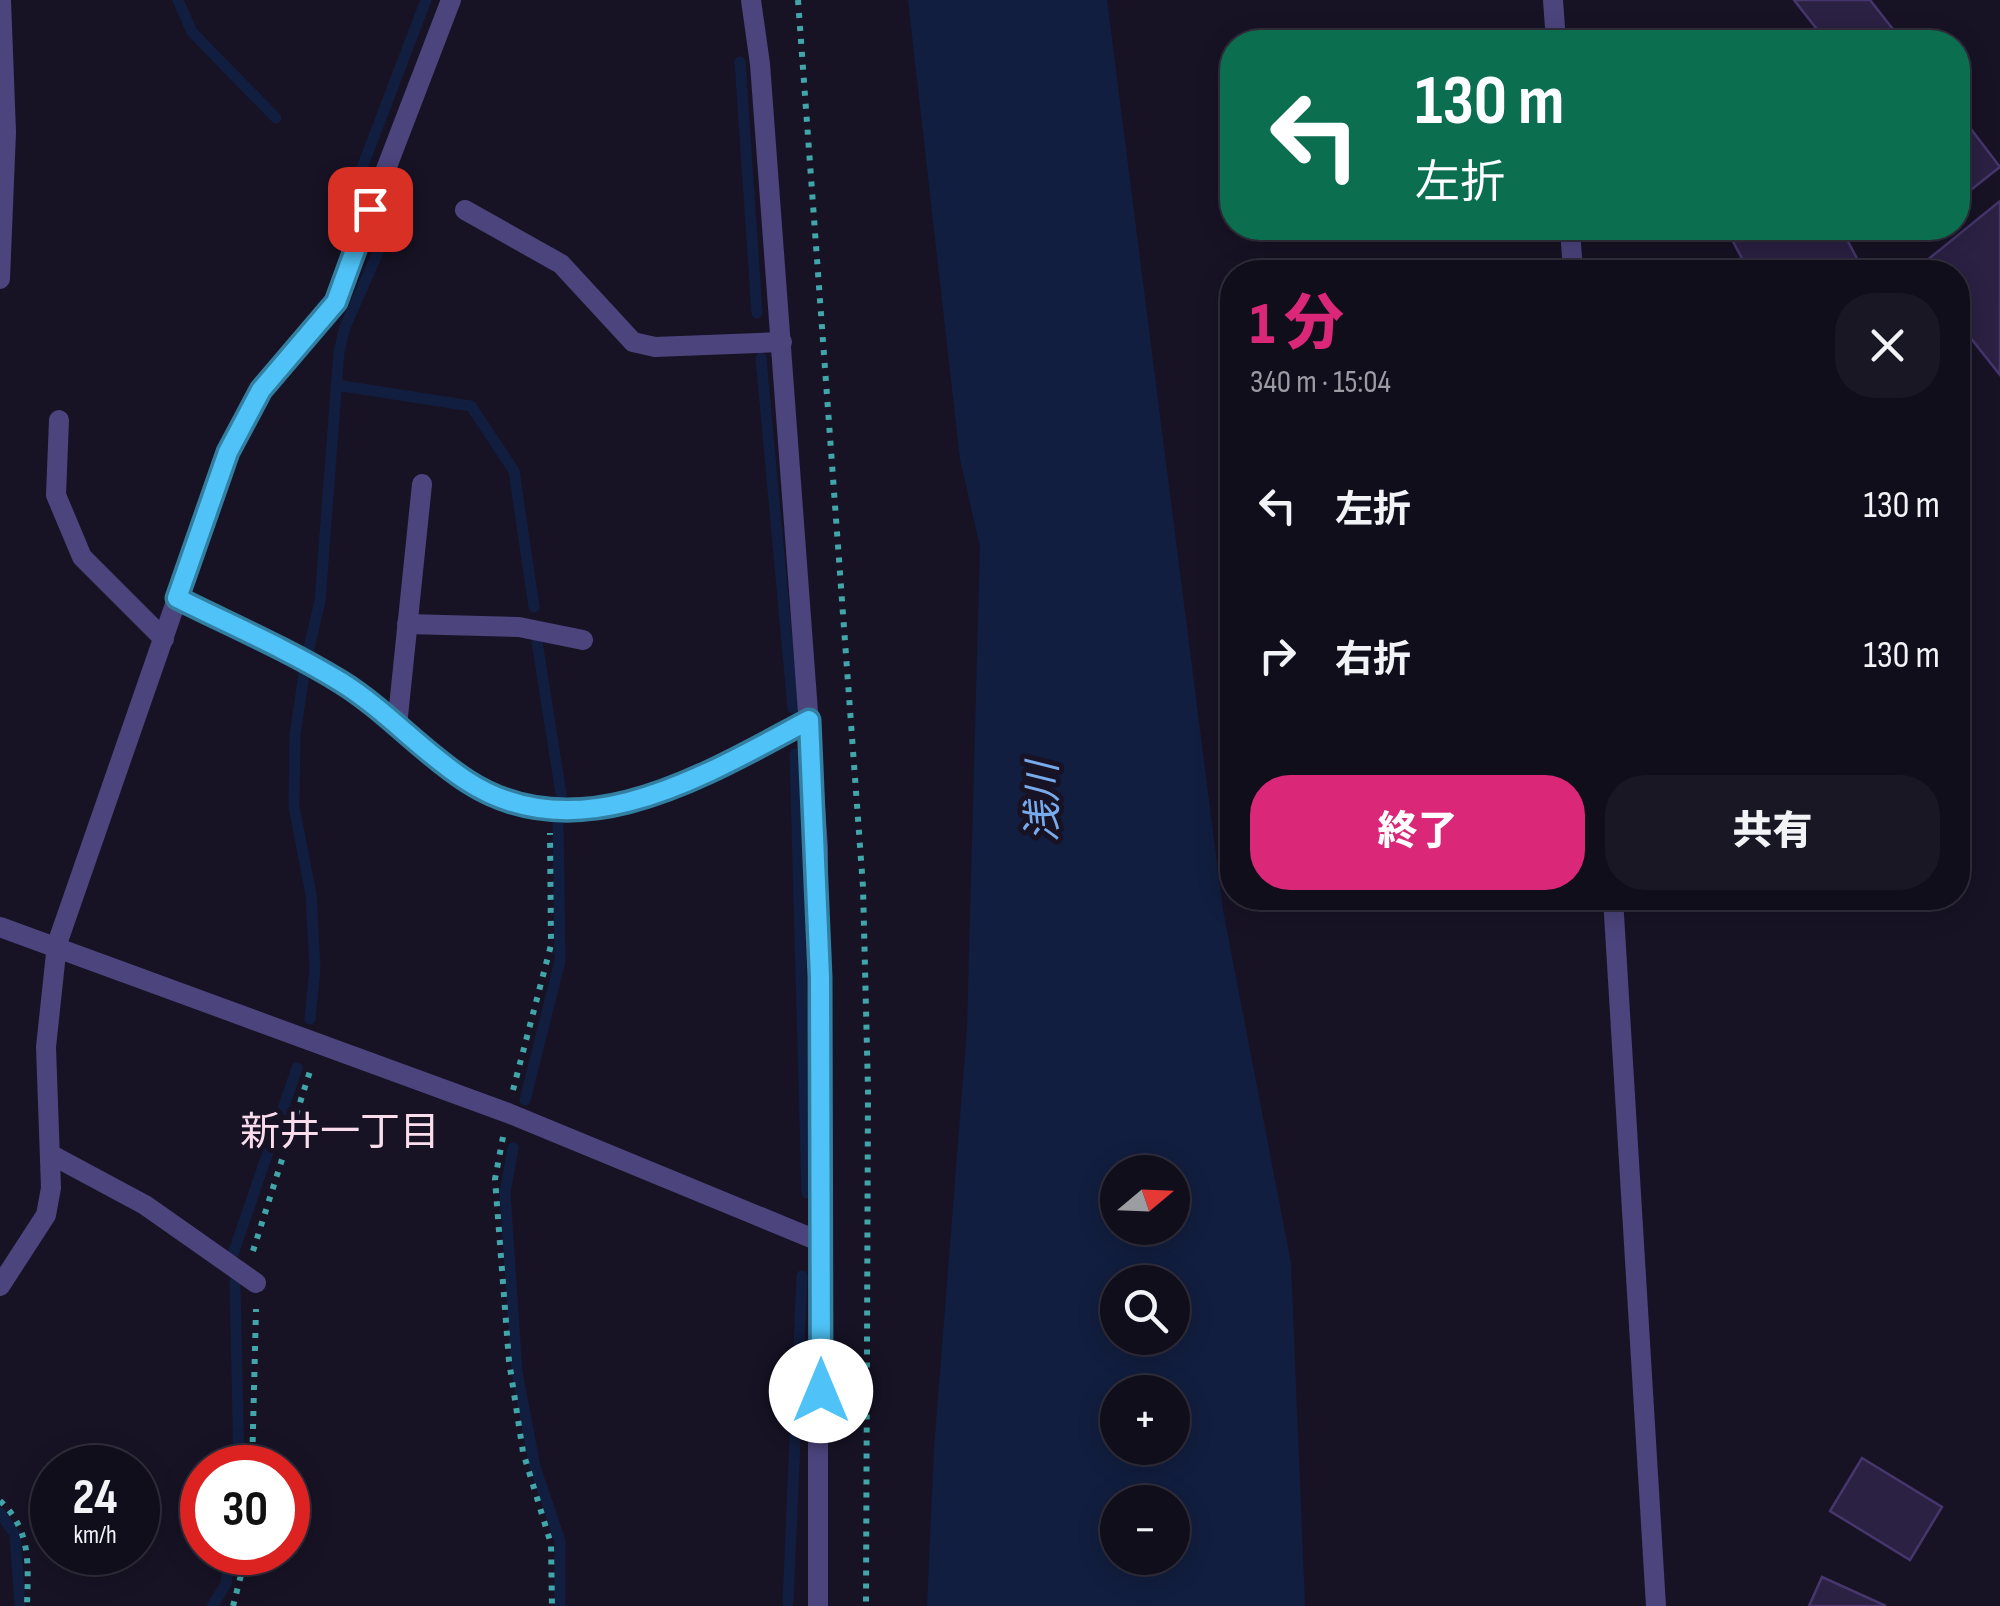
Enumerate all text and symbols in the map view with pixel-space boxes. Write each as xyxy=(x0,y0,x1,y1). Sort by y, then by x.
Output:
text: 130 m xyxy=(1415,60,1564,144)
icon: left xyxy=(1250,70,1380,200)
text: 左折 xyxy=(1415,156,1505,211)
pin xyxy=(328,167,413,252)
icon: arrive xyxy=(343,182,398,237)
text: 1 分 xyxy=(1250,289,1344,361)
button: close xyxy=(1835,293,1940,398)
text: 340 m · 15:04 xyxy=(1250,363,1391,402)
icon: left xyxy=(1250,478,1305,533)
text: 130 m xyxy=(1863,483,1940,528)
text: 左折 xyxy=(1335,488,1411,533)
icon: right xyxy=(1250,628,1305,683)
text: 130 m xyxy=(1863,633,1940,678)
text: 右折 xyxy=(1335,638,1411,683)
water label: 浅川 xyxy=(1020,758,1068,842)
button: 終了 xyxy=(1250,775,1585,890)
button: 共有 xyxy=(1605,775,1940,890)
district label: 新井一丁目 xyxy=(240,1109,440,1157)
north arrow xyxy=(1100,1155,1190,1245)
map controls xyxy=(1100,1155,1190,1575)
button: search xyxy=(1100,1265,1190,1355)
position arrow xyxy=(769,1339,873,1443)
button: + xyxy=(1100,1375,1190,1465)
speed limit sign: 30 xyxy=(180,1445,310,1575)
text: 24 xyxy=(73,1468,117,1528)
button: − xyxy=(1100,1485,1190,1575)
text: km/h xyxy=(73,1520,117,1551)

